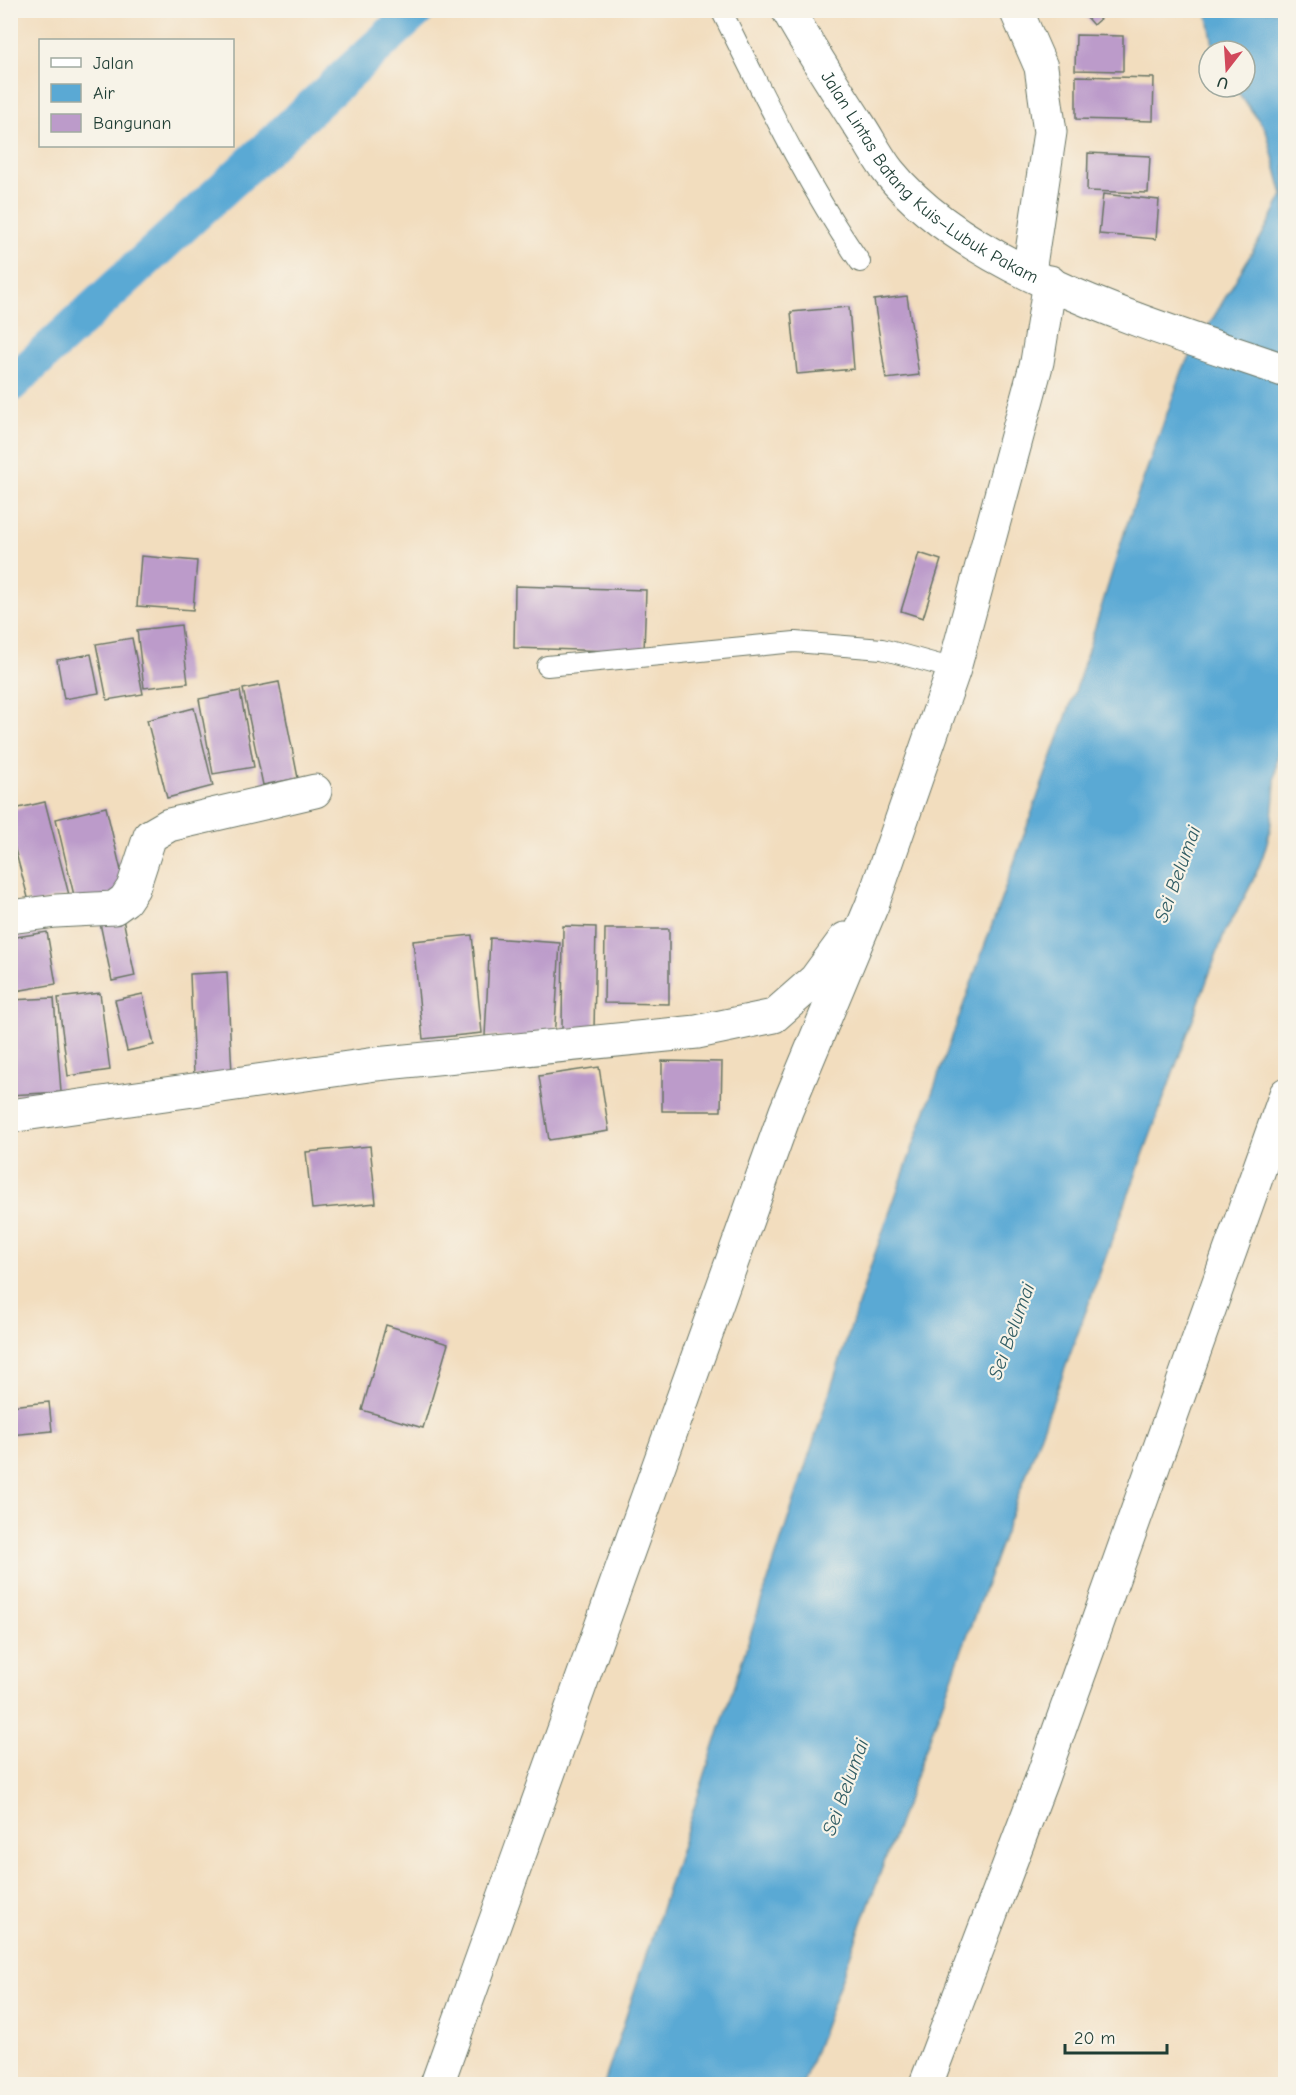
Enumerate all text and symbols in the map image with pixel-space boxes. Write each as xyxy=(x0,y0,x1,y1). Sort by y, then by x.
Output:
legend xyxy=(39,39,234,147)
north arrow xyxy=(1197,39,1257,99)
text: Jalan xyxy=(93,53,134,74)
street label: Jalan Lintas Batang Kuis–Lubuk Pakam xyxy=(816,67,1042,288)
text: U xyxy=(1215,72,1231,93)
text: Air xyxy=(93,83,116,104)
text: Bangunan xyxy=(93,113,171,134)
water label: Sei Belumai xyxy=(1149,822,1206,926)
water label: Sei Belumai xyxy=(983,1279,1040,1383)
water label: Sei Belumai xyxy=(817,1735,874,1839)
scale bar xyxy=(1065,2017,1167,2055)
text: 20 m xyxy=(1074,2028,1115,2049)

